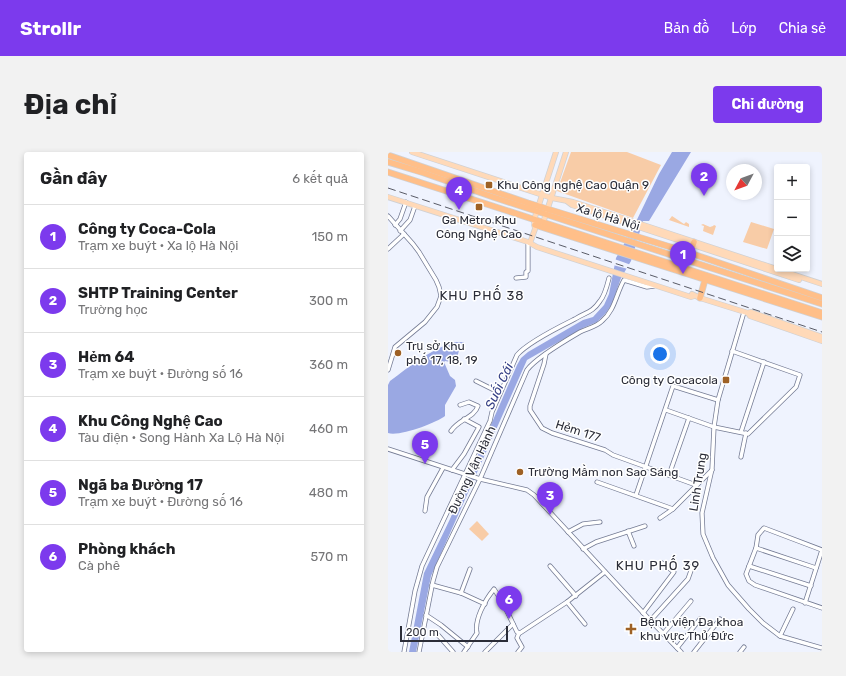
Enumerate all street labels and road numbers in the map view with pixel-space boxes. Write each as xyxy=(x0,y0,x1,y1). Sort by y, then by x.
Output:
street label: Xa lộ Hà Nội xyxy=(575,201,642,233)
street label: Hẻm 177 xyxy=(554,417,602,445)
street label: Đường Vận Hành xyxy=(445,424,499,516)
street label: Linh Trung xyxy=(686,452,710,512)

